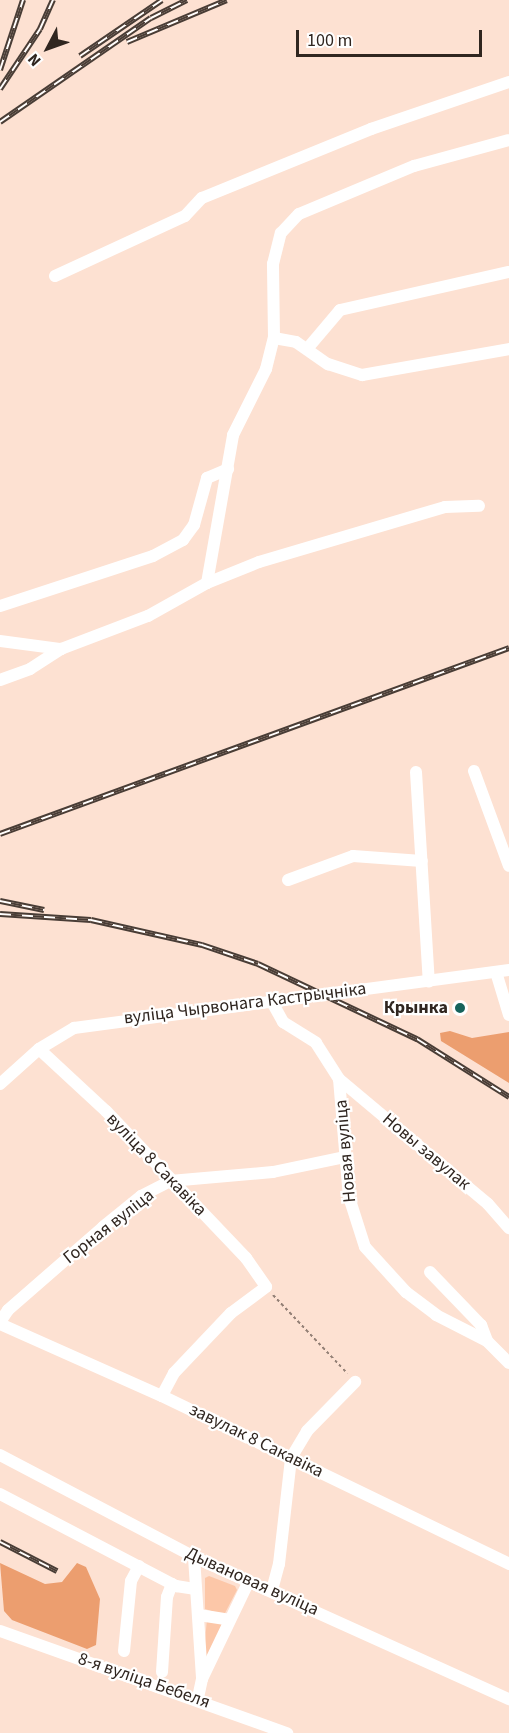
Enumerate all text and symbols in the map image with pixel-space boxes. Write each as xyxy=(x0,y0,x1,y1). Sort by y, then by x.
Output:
north arrow xyxy=(18,18,78,78)
scale bar xyxy=(299,18,485,56)
text: 100 m xyxy=(307,28,352,53)
text: N xyxy=(23,49,46,71)
street label: вуліца Чырвонага Кастрычніка xyxy=(123,978,367,1030)
place label: Крынка xyxy=(384,997,448,1019)
marker: Крынка xyxy=(453,1001,467,1015)
street label: Новая вуліца xyxy=(331,1099,361,1203)
street label: вуліца 8 Сакавіка xyxy=(101,1109,211,1221)
street label: Новы завулак xyxy=(377,1109,475,1195)
street label: Горная вуліца xyxy=(59,1185,159,1269)
street label: завулак 8 Сакавіка xyxy=(185,1399,327,1483)
street label: Дывановая вуліца xyxy=(182,1543,322,1621)
street label: 8-я вуліца Бебеля xyxy=(75,1648,213,1714)

